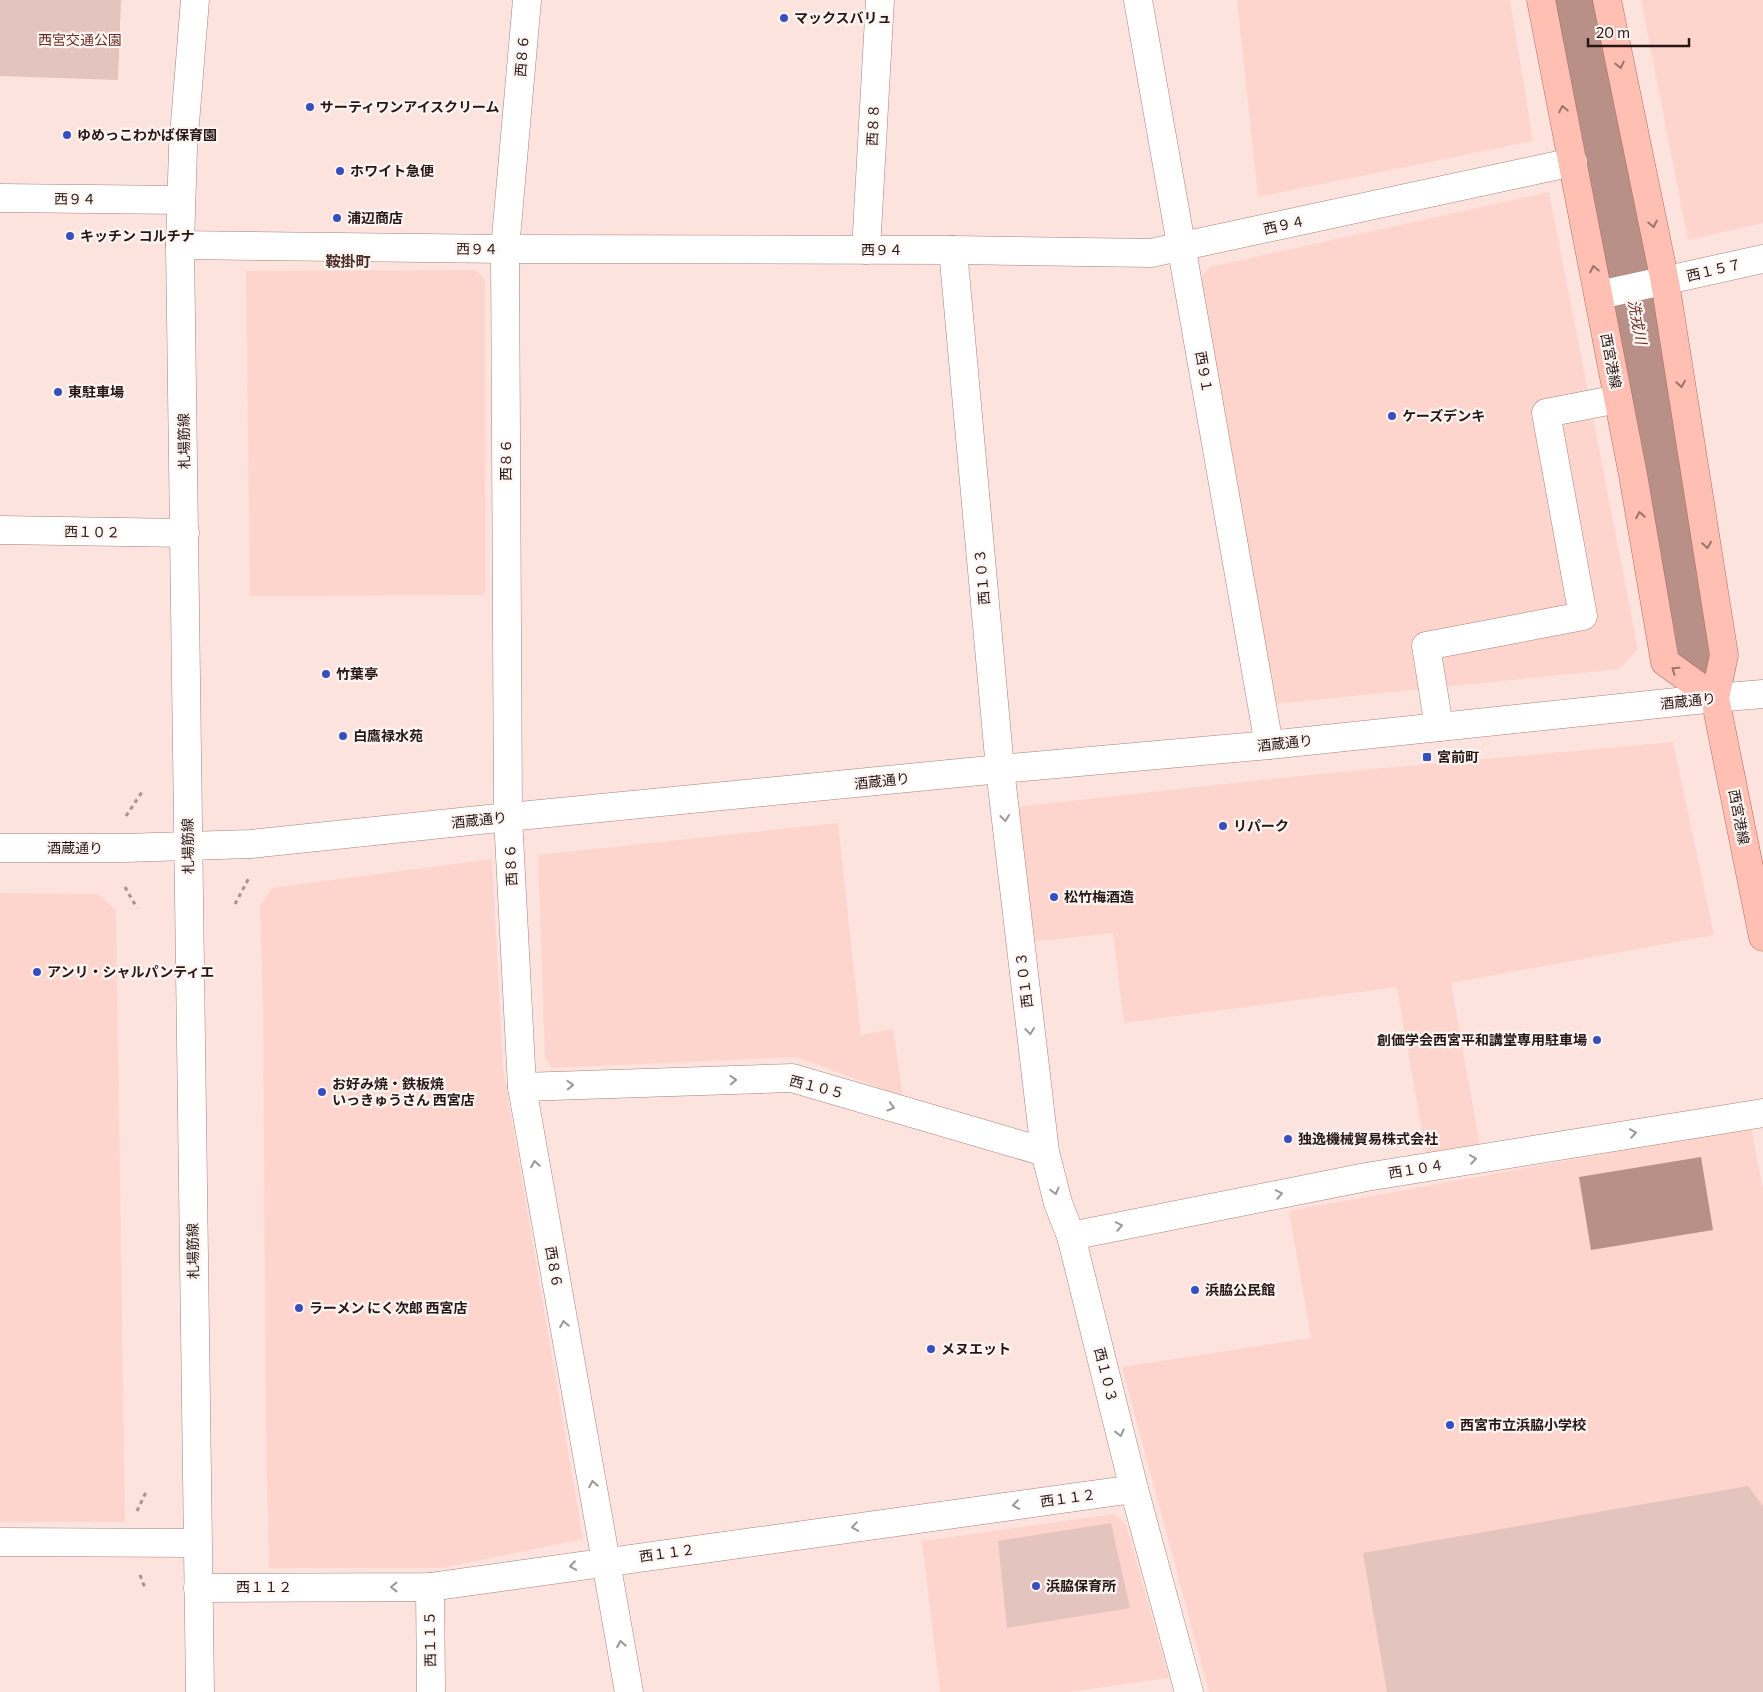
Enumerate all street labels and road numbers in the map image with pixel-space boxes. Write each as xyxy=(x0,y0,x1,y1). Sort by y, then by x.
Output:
street label: 西８６ xyxy=(511,34,532,78)
street label: 西８８ xyxy=(863,104,882,146)
street label: 西９４ xyxy=(54,190,96,207)
street label: 西９４ xyxy=(1262,212,1306,237)
street label: 西９４ xyxy=(456,240,498,257)
street label: 西９４ xyxy=(861,241,903,258)
street label: 西１５７ xyxy=(1685,255,1743,284)
street label: 西宮港線 xyxy=(1598,332,1625,390)
street label: 西９１ xyxy=(1192,350,1217,394)
street label: 札場筋線 xyxy=(175,413,192,469)
street label: 西８６ xyxy=(497,439,514,481)
street label: 西１０２ xyxy=(64,523,120,540)
street label: 西１０３ xyxy=(971,548,992,606)
street label: 酒蔵通り xyxy=(1659,689,1717,712)
street label: 酒蔵通り xyxy=(1256,731,1314,754)
street label: 酒蔵通り xyxy=(853,769,911,792)
street label: 西宮港線 xyxy=(1726,788,1753,846)
street label: 酒蔵通り xyxy=(450,808,508,831)
street label: 札場筋線 xyxy=(179,818,196,874)
street label: 酒蔵通り xyxy=(47,839,103,856)
street label: 西８６ xyxy=(501,844,520,886)
street label: 西１０３ xyxy=(1012,951,1035,1009)
street label: 西１０５ xyxy=(788,1071,846,1102)
street label: 西１０４ xyxy=(1387,1156,1445,1181)
street label: 札場筋線 xyxy=(184,1223,201,1279)
street label: 西８６ xyxy=(542,1245,567,1289)
street label: 西１０３ xyxy=(1091,1346,1122,1404)
street label: 西１１２ xyxy=(1039,1485,1097,1510)
street label: 西１１２ xyxy=(638,1540,696,1565)
street label: 西１１２ xyxy=(236,1578,292,1595)
street label: 西１１５ xyxy=(421,1611,438,1667)

